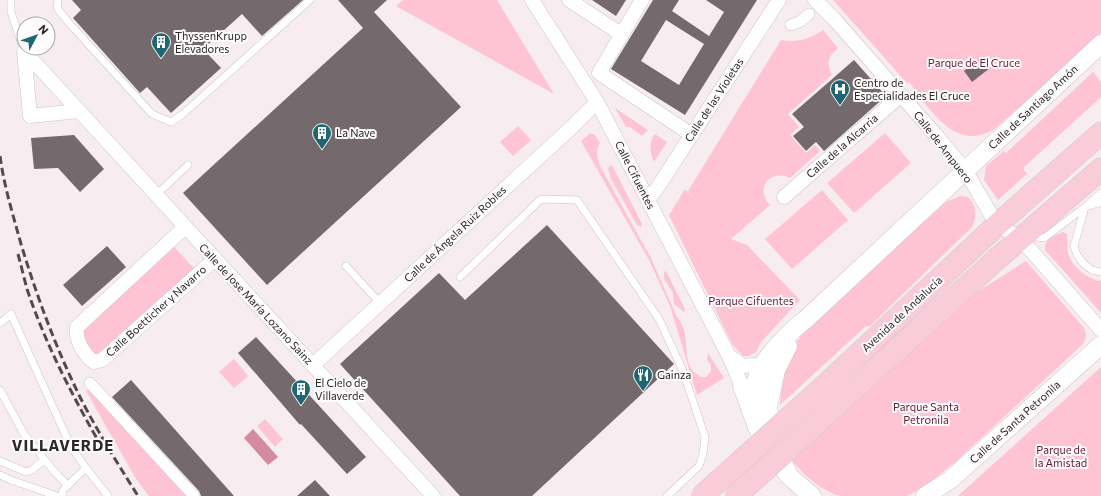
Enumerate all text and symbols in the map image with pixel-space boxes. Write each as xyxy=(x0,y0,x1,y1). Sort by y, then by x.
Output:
north arrow xyxy=(16,16,56,56)
text: N xyxy=(36,22,52,36)
place label: ThyssenKrupp Elevadores xyxy=(175,29,247,55)
building icon: ThyssenKrupp Elevadores xyxy=(150,31,172,59)
street label: Calle de las Violetas xyxy=(682,55,746,144)
park label: Parque de El Cruce xyxy=(928,56,1020,69)
street label: Calle de Santiago Amón xyxy=(985,62,1080,151)
place label: Centro de Especialidades El Cruce xyxy=(854,76,970,102)
hospital icon: Centro de Especialidades El Cruce xyxy=(829,78,851,106)
street label: Calle de Ampuero xyxy=(911,108,976,185)
street label: Calle de la Alcarria xyxy=(803,111,880,180)
building icon: La Nave xyxy=(311,122,333,150)
place label: La Nave xyxy=(336,126,376,139)
street label: Calle Cifuentes xyxy=(613,138,658,211)
street label: Calle de Ángela Ruiz Robles xyxy=(400,182,508,284)
street label: Calle de Jose María Lozano Sainz xyxy=(196,240,316,368)
street label: Calle Boetticher y Navarro xyxy=(103,262,209,359)
street label: Avenida de Andalucía xyxy=(859,273,944,354)
park label: Parque Cifuentes xyxy=(708,294,794,307)
restaurant icon: Gainza xyxy=(632,364,654,392)
place label: Gainza xyxy=(657,368,691,381)
place label: El Cielo de Villaverde xyxy=(315,376,366,402)
building icon: El Cielo de Villaverde xyxy=(290,378,312,406)
street label: Calle de Santa Petronila xyxy=(967,378,1063,466)
park label: Parque Santa Petronila xyxy=(893,400,959,426)
district label: VILLAVERDE xyxy=(12,436,114,454)
park label: Parque de la Amistad xyxy=(1035,443,1087,469)

